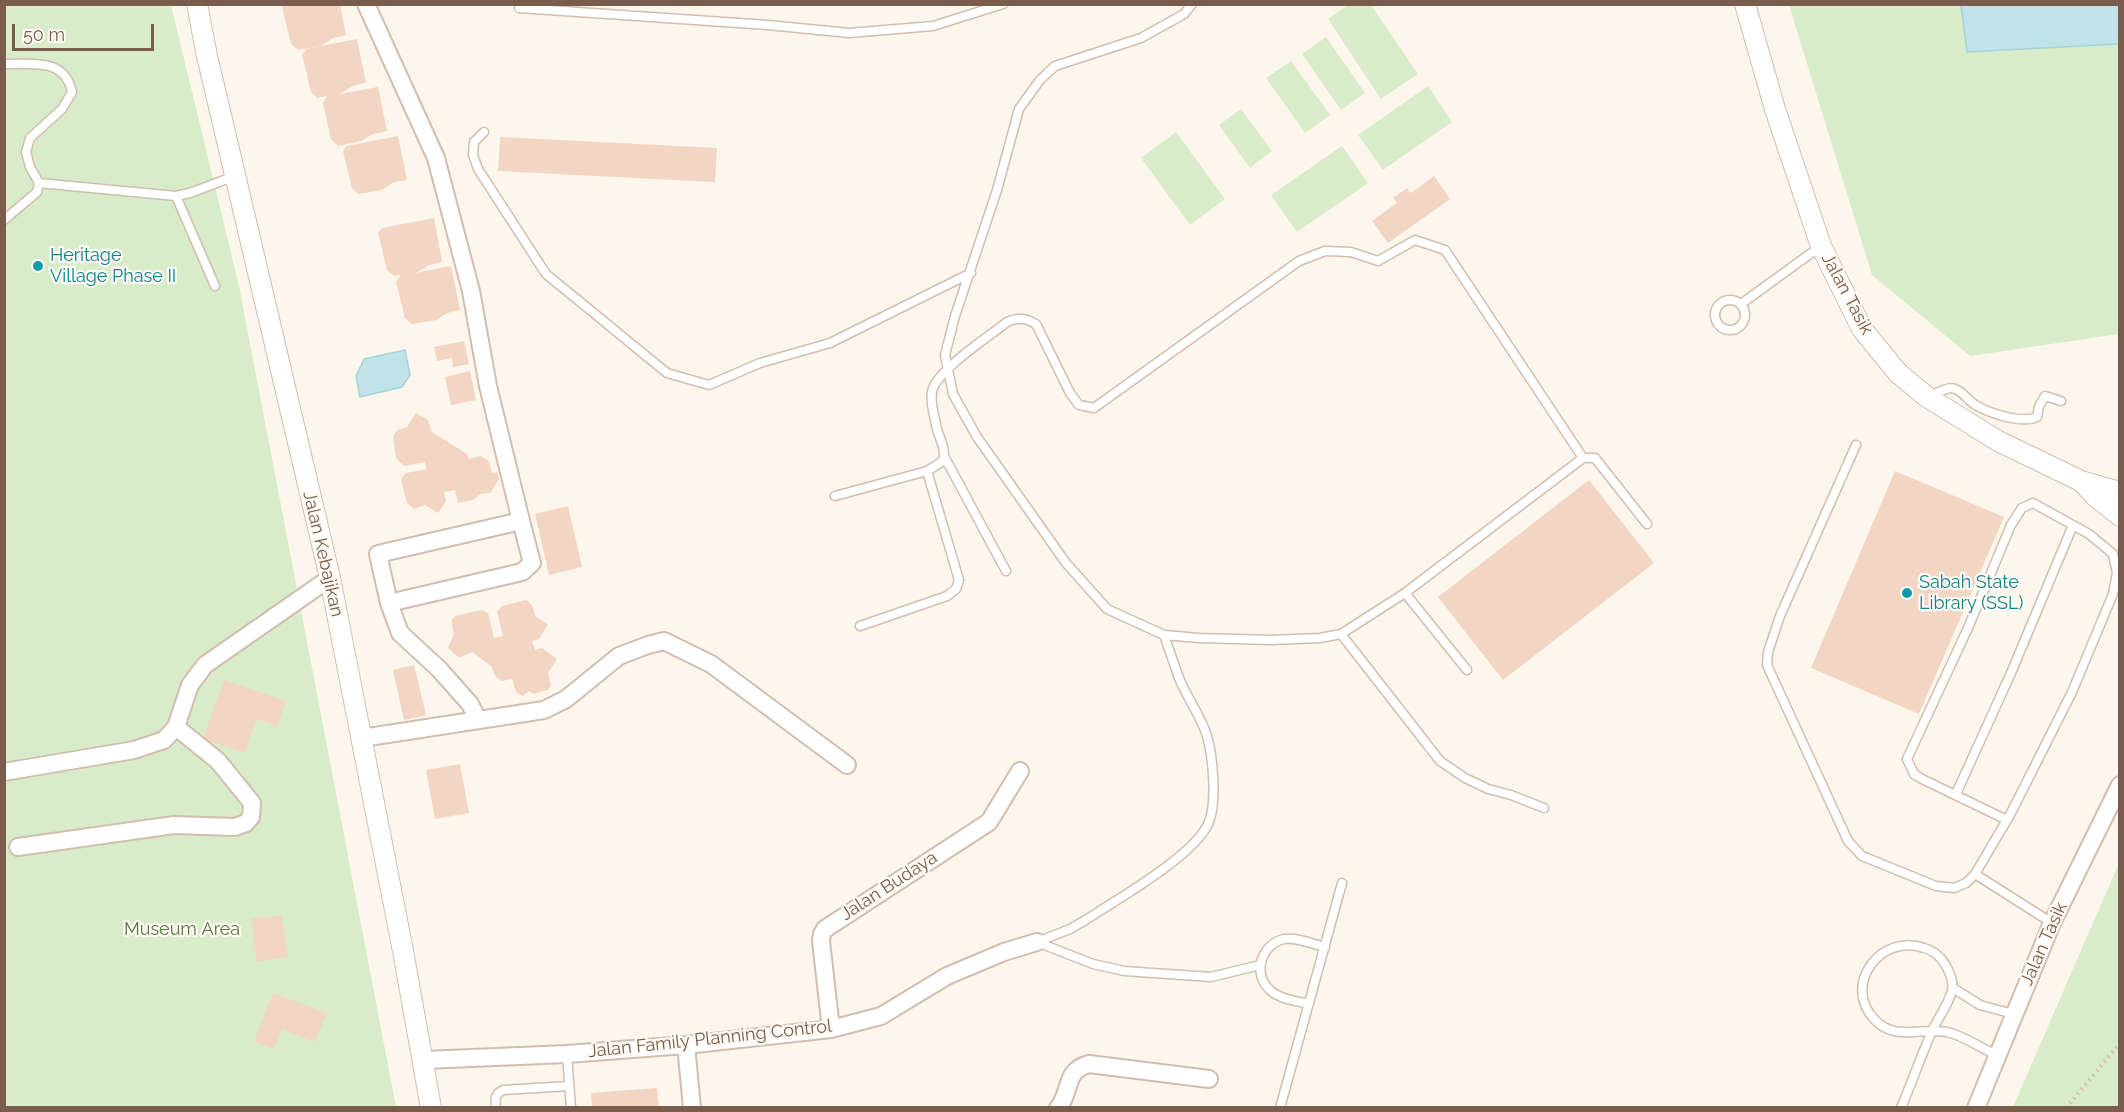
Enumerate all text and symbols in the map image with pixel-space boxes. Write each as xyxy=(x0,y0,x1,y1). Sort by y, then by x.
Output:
scale bar xyxy=(15,12,158,50)
text: 50 m xyxy=(23,24,65,45)
place label: Heritage Village Phase II xyxy=(50,245,176,288)
street label: Jalan Tasik xyxy=(1817,250,1877,338)
marker: Heritage Village Phase II xyxy=(31,259,45,273)
street label: Jalan Kebajikan xyxy=(298,489,348,619)
place label: Sabah State Library (SSL) xyxy=(1919,572,2023,614)
marker: Sabah State Library (SSL) xyxy=(1900,586,1914,600)
street label: Jalan Budaya xyxy=(837,847,941,925)
street label: Jalan Tasik xyxy=(2016,899,2072,989)
park label: Museum Area xyxy=(124,919,240,941)
street label: Jalan Family Planning Control xyxy=(587,1015,833,1063)

